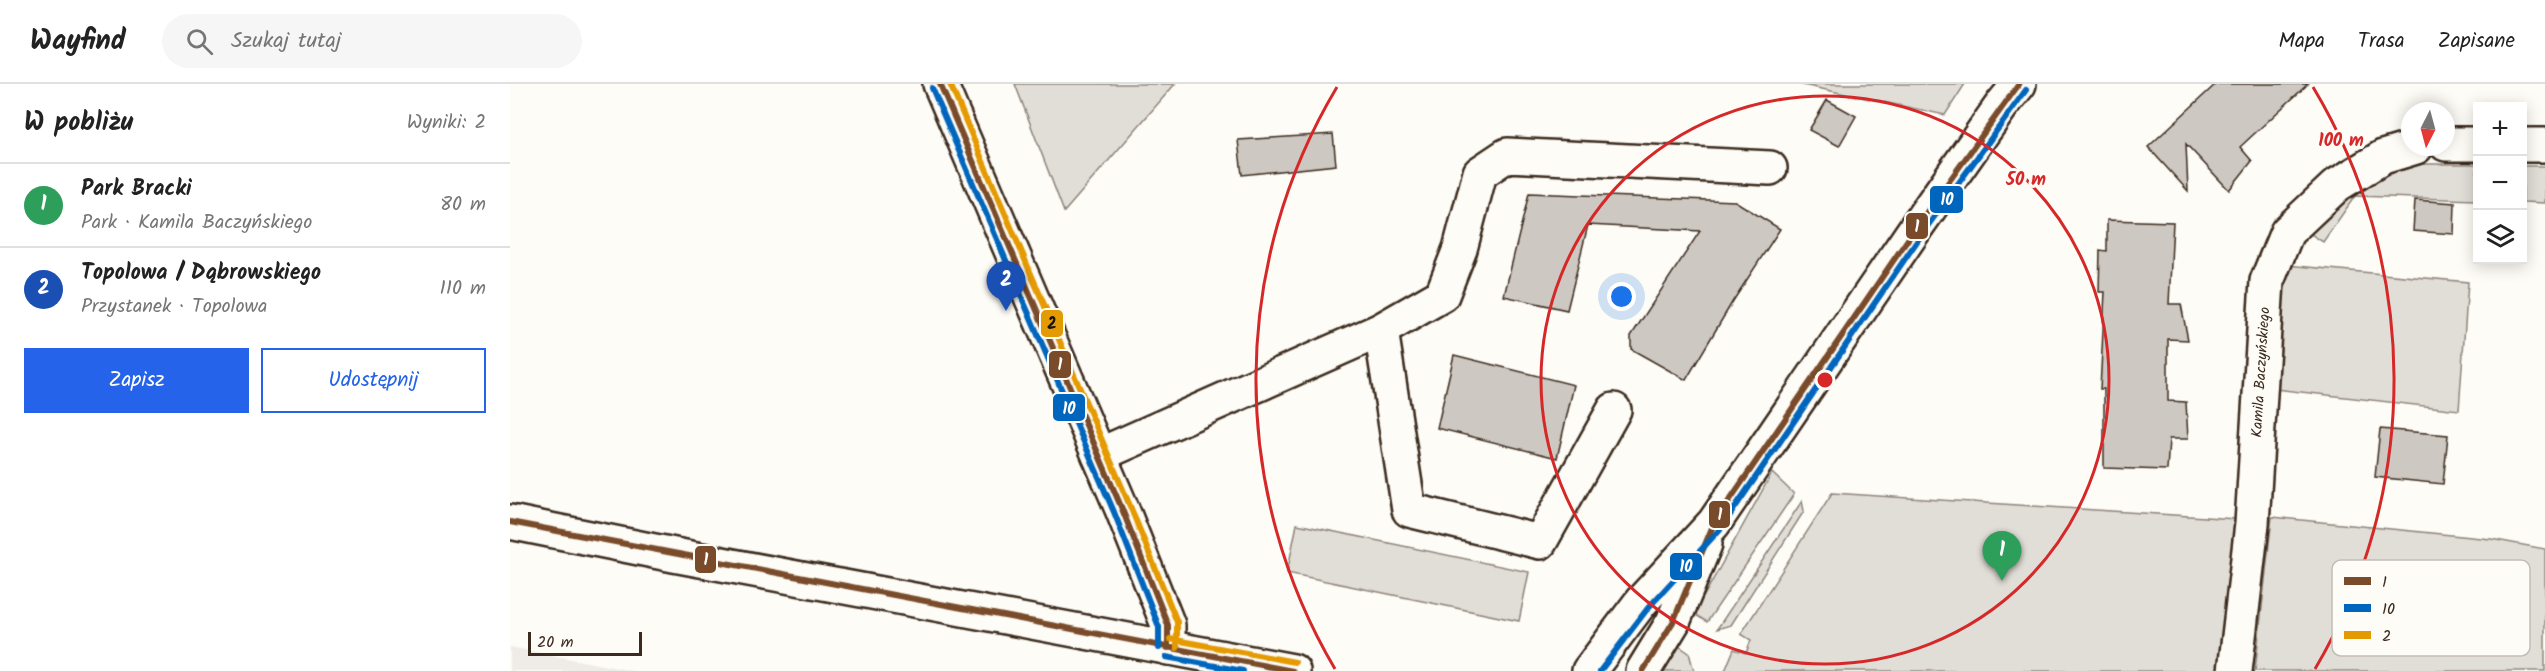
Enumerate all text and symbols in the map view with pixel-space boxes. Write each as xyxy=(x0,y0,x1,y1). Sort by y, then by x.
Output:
search box xyxy=(162,14,582,68)
text: Wayfind xyxy=(30,19,126,64)
text: Szukaj tutaj xyxy=(231,24,341,59)
icon: search xyxy=(183,25,216,58)
text: Mapa xyxy=(2279,25,2325,58)
text: Trasa xyxy=(2358,25,2405,58)
text: Zapisane xyxy=(2438,25,2515,58)
text: W pobliżu xyxy=(24,102,133,144)
north arrow xyxy=(2401,102,2455,156)
map controls xyxy=(2473,102,2527,264)
button: + xyxy=(2473,102,2527,156)
text: Wyniki: 2 xyxy=(407,107,486,139)
text: 100 m xyxy=(2318,127,2364,156)
button: − xyxy=(2473,156,2527,210)
text: 50 m xyxy=(2005,166,2046,195)
text: Park Bracki xyxy=(81,172,192,207)
line badge: 10 xyxy=(1929,185,1964,214)
text: 10 xyxy=(1940,188,1954,213)
text: 1 xyxy=(40,189,47,221)
text: 80 m xyxy=(440,189,486,221)
text: Park · Kamila Baczyńskiego xyxy=(81,207,312,239)
button: layers xyxy=(2473,210,2527,264)
line badge: 1 xyxy=(1905,212,1929,240)
text: 1 xyxy=(1915,215,1920,240)
text: Topolowa / Dąbrowskiego xyxy=(81,256,321,291)
pin: 2 xyxy=(986,262,1026,311)
text: 2 xyxy=(38,273,49,305)
text: 110 m xyxy=(440,273,486,305)
your location xyxy=(1607,282,1636,311)
text: Przystanek · Topolowa xyxy=(81,291,267,323)
street label: Kamila Baczyńskiego xyxy=(2245,306,2277,438)
line badge: 2 xyxy=(1040,309,1064,338)
text: 2 xyxy=(1047,312,1057,337)
button: Zapisz xyxy=(24,348,249,413)
button: Udostępnij xyxy=(261,348,486,413)
line badge: 1 xyxy=(1048,350,1072,379)
text: 1 xyxy=(1058,353,1063,378)
centre of rings xyxy=(1815,370,1835,390)
line badge: 10 xyxy=(1052,393,1086,422)
text: 10 xyxy=(1062,397,1076,422)
line badge: 1 xyxy=(1708,500,1731,529)
text: 1 xyxy=(1718,503,1723,528)
pin: 1 xyxy=(1982,532,2022,581)
line badge: 1 xyxy=(694,545,717,574)
text: 1 xyxy=(704,548,709,573)
line badge: 10 xyxy=(1669,552,1703,581)
text: 10 xyxy=(1679,555,1693,580)
legend xyxy=(2332,560,2530,656)
text: 1 xyxy=(2382,570,2387,595)
text: 10 xyxy=(2382,597,2395,622)
text: 2 xyxy=(2382,624,2391,649)
scale bar xyxy=(528,629,642,656)
text: 20 m xyxy=(537,630,573,655)

